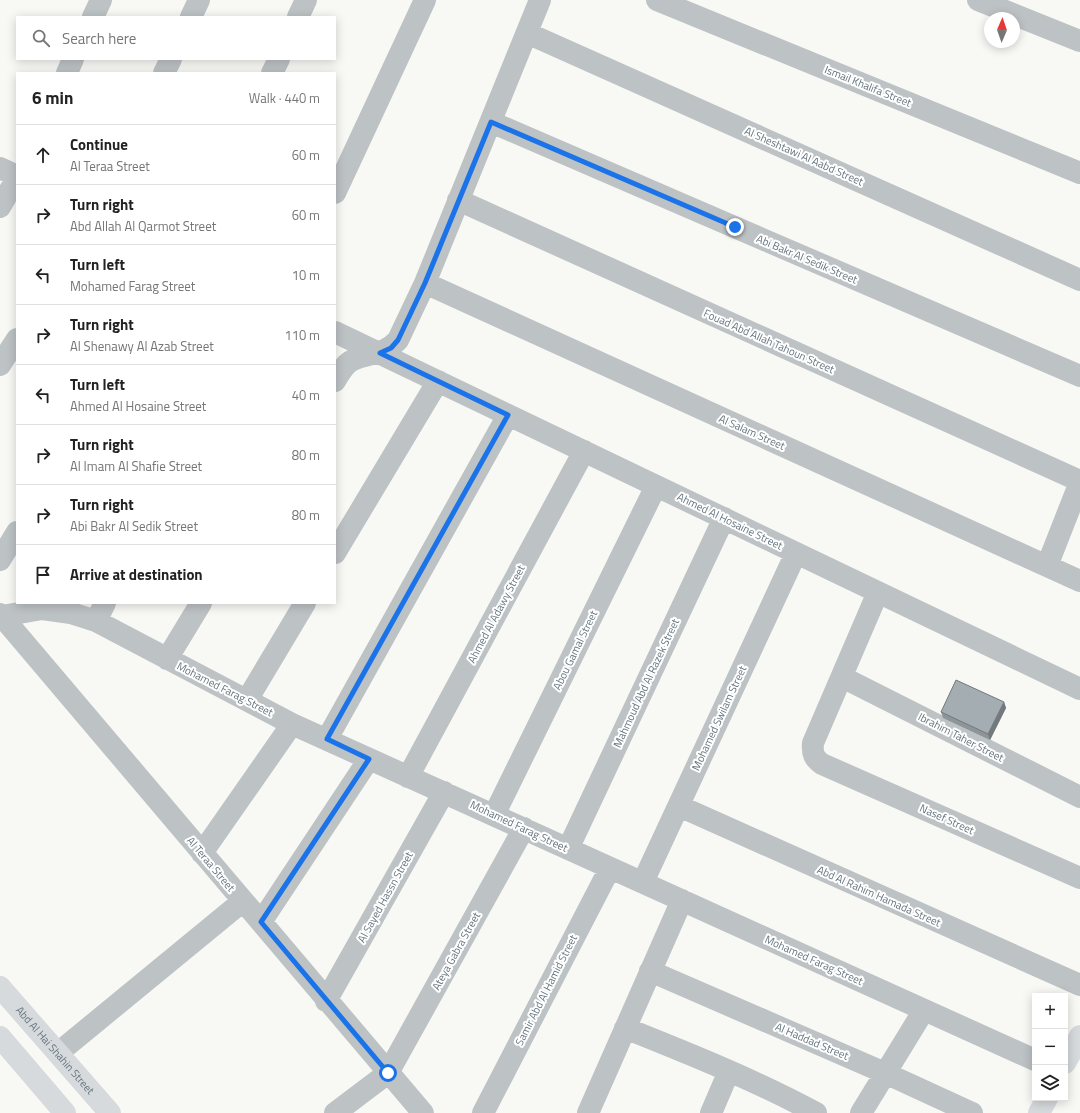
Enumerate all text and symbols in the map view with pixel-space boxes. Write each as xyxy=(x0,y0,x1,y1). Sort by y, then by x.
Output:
north arrow xyxy=(984,12,1020,48)
search box xyxy=(16,16,336,60)
icon: search xyxy=(30,27,52,49)
text: Search here xyxy=(62,27,136,50)
street label: Ismail Khalifa Street xyxy=(822,61,914,111)
text: 6 min xyxy=(32,85,73,111)
text: Walk · 440 m xyxy=(249,88,320,108)
street label: Al Sheshtawi Al Aabd Street xyxy=(742,123,866,189)
text: Continue xyxy=(70,133,128,156)
icon: ahead xyxy=(32,144,54,166)
text: 60 m xyxy=(292,145,320,165)
text: Al Teraa Street xyxy=(70,156,150,176)
text: Turn right xyxy=(70,193,134,216)
icon: right xyxy=(32,204,54,226)
text: 60 m xyxy=(292,205,320,225)
text: Abd Allah Al Qarmot Street xyxy=(70,216,216,236)
route end xyxy=(726,218,744,236)
street label: Abi Bakr Al Sedik Street xyxy=(754,230,860,288)
text: Turn left xyxy=(70,253,125,276)
icon: left xyxy=(32,264,54,286)
text: 10 m xyxy=(292,265,320,285)
text: Mohamed Farag Street xyxy=(70,276,195,296)
street label: Fouad Abd Allah Tahoun Street xyxy=(701,305,837,377)
text: Turn right xyxy=(70,313,134,336)
icon: right xyxy=(32,324,54,346)
text: 110 m xyxy=(284,325,320,345)
text: Al Shenawy Al Azab Street xyxy=(70,336,214,356)
text: Turn left xyxy=(70,373,125,396)
icon: left xyxy=(32,384,54,406)
text: 40 m xyxy=(292,385,320,405)
text: Ahmed Al Hosaine Street xyxy=(70,396,206,416)
street label: Al Salam Street xyxy=(716,410,788,454)
text: Turn right xyxy=(70,433,134,456)
icon: right xyxy=(32,444,54,466)
text: 80 m xyxy=(292,445,320,465)
text: Al Imam Al Shafie Street xyxy=(70,456,202,476)
street label: Ahmed Al Hosaine Street xyxy=(675,489,785,554)
text: Turn right xyxy=(70,493,134,516)
icon: right xyxy=(32,504,54,526)
text: 80 m xyxy=(292,505,320,525)
text: Abi Bakr Al Sedik Street xyxy=(70,516,198,536)
street label: Ahmed Al Adawy Street xyxy=(463,562,529,666)
text: Arrive at destination xyxy=(70,563,203,586)
icon: arrive xyxy=(32,564,54,586)
street label: Abou Gamal Street xyxy=(549,607,601,692)
street label: Mahmoud Abd Al Razek Street xyxy=(609,616,683,750)
street label: Mohamed Farag Street xyxy=(174,658,276,720)
street label: Mohamed Swilam Street xyxy=(688,663,750,773)
street label: Ibrahim Taher Street xyxy=(915,709,1007,766)
street label: Mohamed Farag Street xyxy=(468,796,571,856)
street label: Nasef Street xyxy=(917,800,977,838)
street label: Al Teraa Street xyxy=(183,833,239,895)
street label: Al Sayed Hassn Street xyxy=(353,848,417,945)
street label: Abd Al Rahim Hamada Street xyxy=(815,861,944,931)
street label: Ateya Gabra Street xyxy=(428,909,484,993)
street label: Mohamed Farag Street xyxy=(762,931,866,989)
street label: Samir Abd Al Hamid Street xyxy=(511,932,581,1048)
map controls xyxy=(1032,993,1068,1101)
button: + xyxy=(1032,993,1068,1029)
street label: Abd Al Hai Shahin Street xyxy=(12,1003,98,1098)
street label: Al Haddad Street xyxy=(773,1018,851,1064)
button: − xyxy=(1032,1029,1068,1065)
route start xyxy=(379,1064,397,1082)
button: layers xyxy=(1032,1065,1068,1101)

